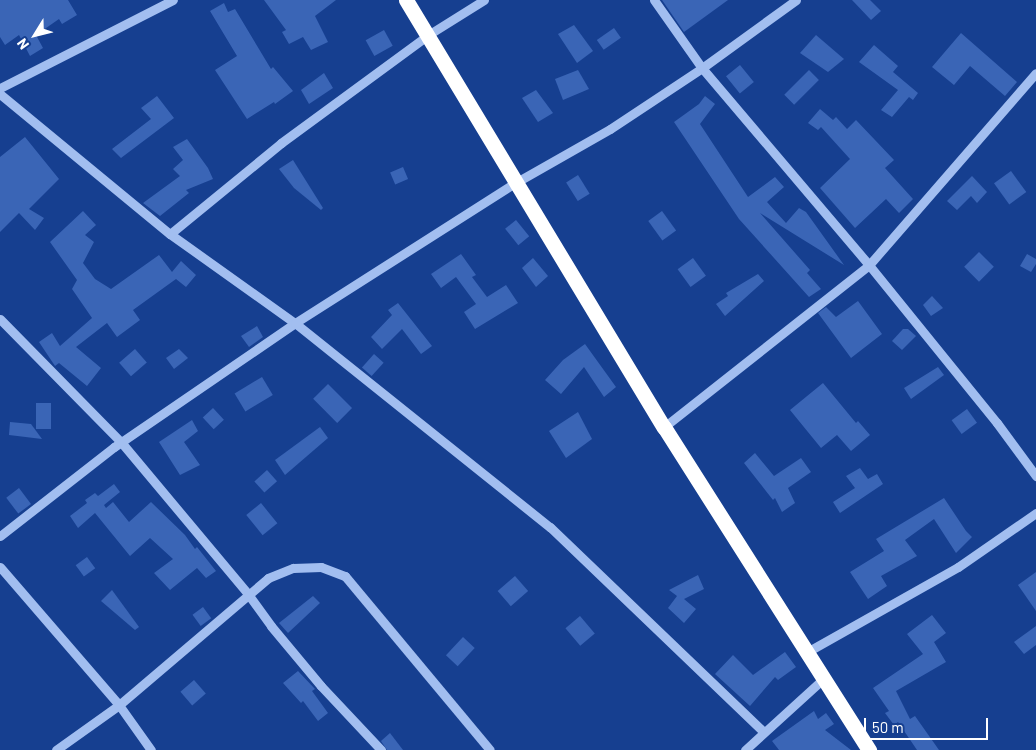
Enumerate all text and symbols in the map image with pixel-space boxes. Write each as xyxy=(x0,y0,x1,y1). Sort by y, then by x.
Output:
north arrow xyxy=(10,10,60,60)
text: N xyxy=(13,35,32,53)
scale bar xyxy=(866,708,990,740)
text: 50 m xyxy=(872,718,904,736)

